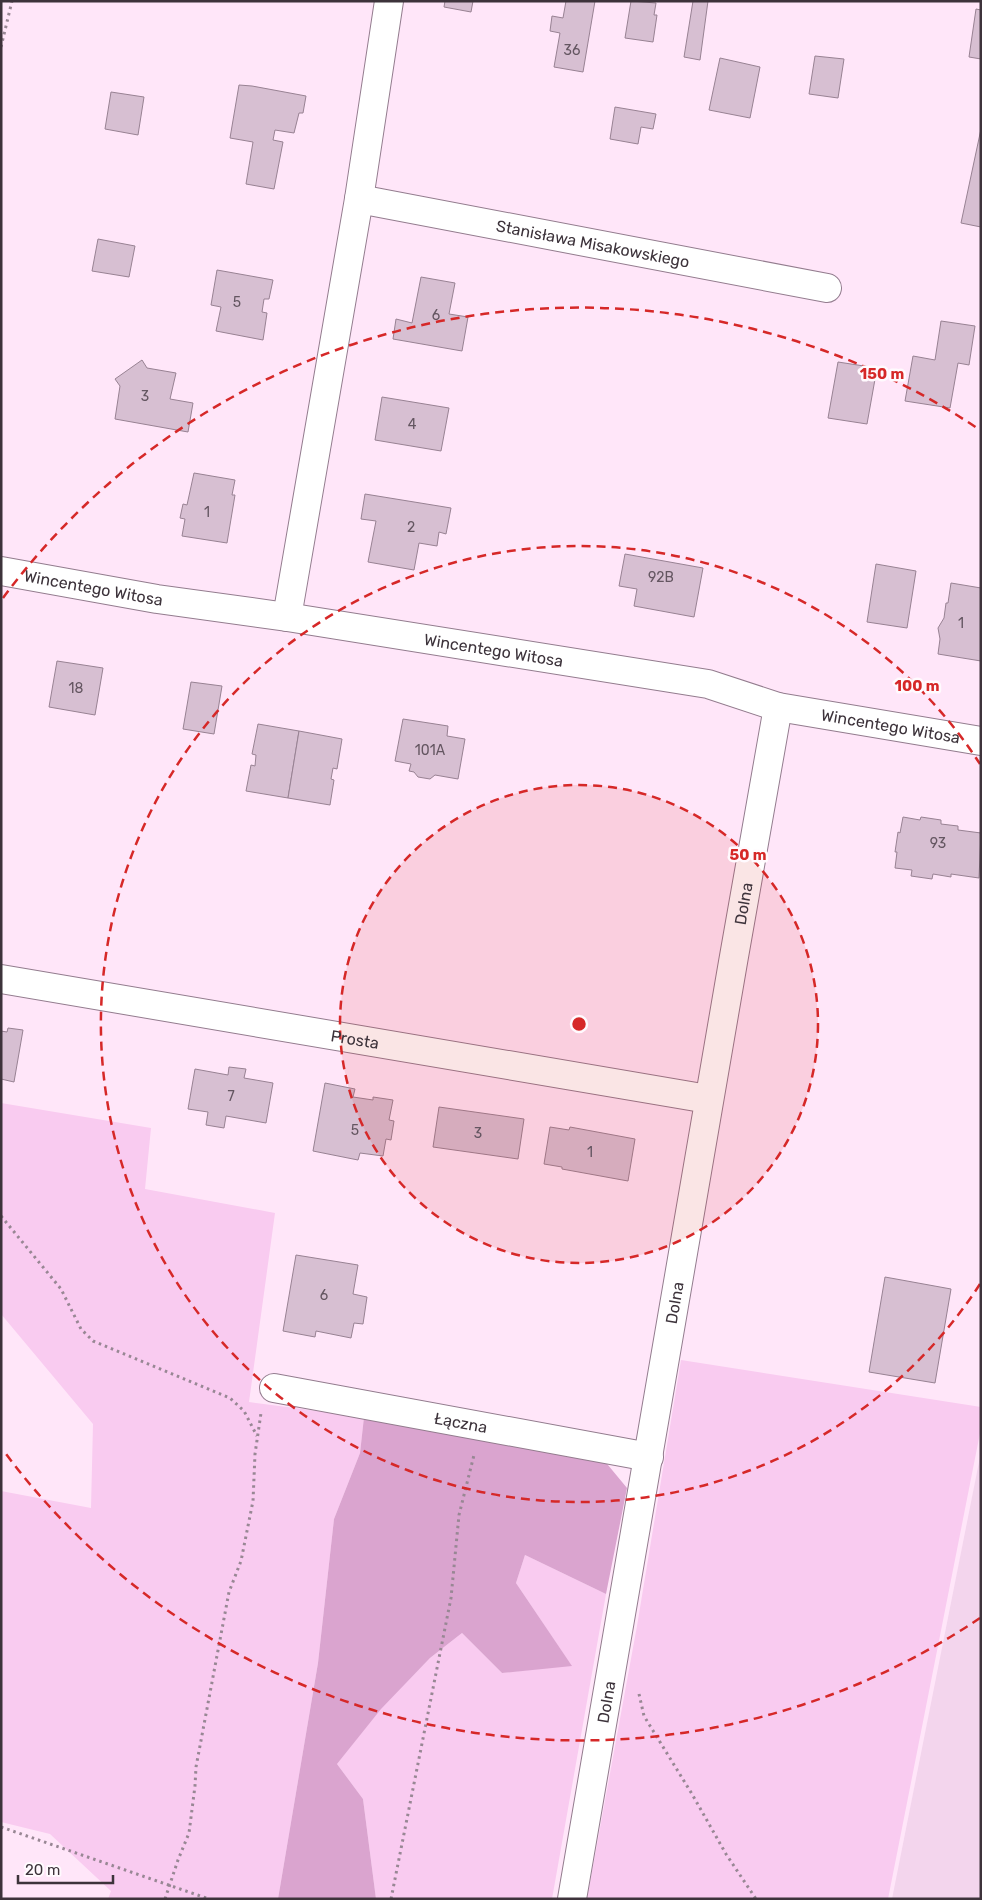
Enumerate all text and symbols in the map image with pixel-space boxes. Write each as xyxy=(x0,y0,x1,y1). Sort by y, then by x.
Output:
house number: 36 xyxy=(564,42,580,59)
street label: Stanisława Misakowskiego xyxy=(495,216,691,271)
house number: 5 xyxy=(233,294,241,311)
house number: 6 xyxy=(432,307,440,324)
text: 150 m xyxy=(860,365,904,383)
house number: 3 xyxy=(141,388,149,405)
house number: 4 xyxy=(408,416,417,433)
house number: 1 xyxy=(204,504,210,521)
house number: 2 xyxy=(407,519,415,536)
street label: Wincentego Witosa xyxy=(23,566,164,609)
house number: 92B xyxy=(648,569,674,586)
house number: 1 xyxy=(958,615,964,632)
street label: Wincentego Witosa xyxy=(423,629,565,670)
text: 100 m xyxy=(895,677,939,695)
house number: 18 xyxy=(69,680,84,697)
street label: Wincentego Witosa xyxy=(820,705,962,747)
house number: 101A xyxy=(415,742,446,759)
house number: 93 xyxy=(930,835,946,852)
text: 50 m xyxy=(730,846,766,864)
street label: Dolna xyxy=(730,881,756,926)
centre of rings xyxy=(570,1015,588,1033)
street label: Prosta xyxy=(329,1026,381,1053)
house number: 7 xyxy=(227,1088,235,1105)
house number: 5 xyxy=(351,1122,359,1139)
house number: 3 xyxy=(474,1125,482,1142)
house number: 1 xyxy=(587,1144,593,1161)
street label: Dolna xyxy=(661,1280,687,1325)
house number: 6 xyxy=(320,1287,328,1304)
street label: Łączna xyxy=(433,1408,489,1437)
street label: Dolna xyxy=(593,1679,619,1725)
scale bar xyxy=(18,1852,112,1884)
text: 20 m xyxy=(25,1861,60,1879)

